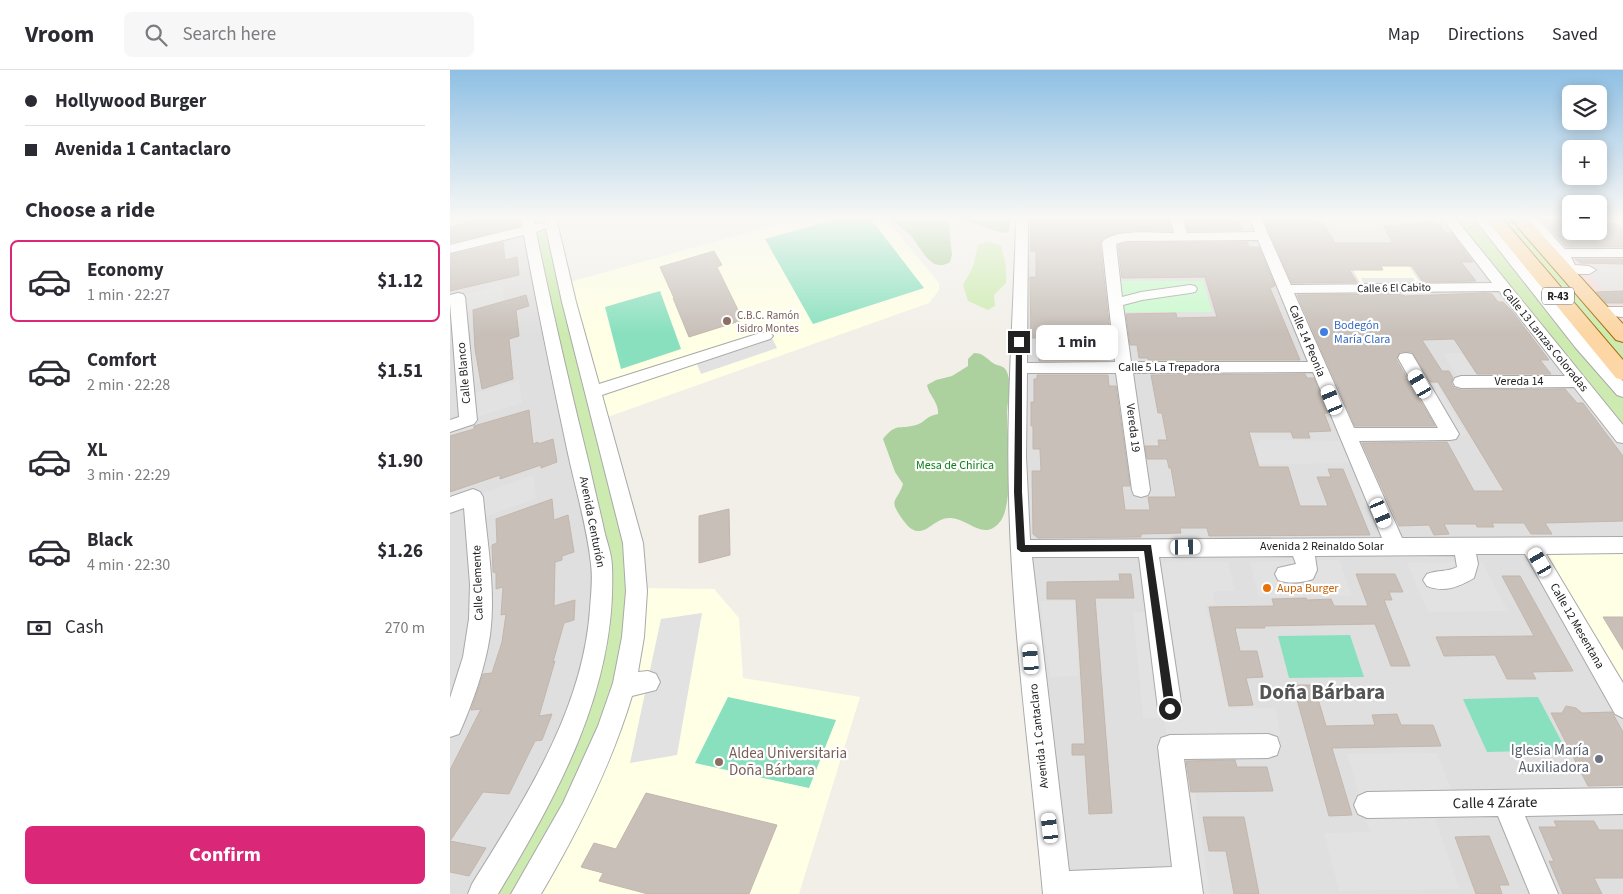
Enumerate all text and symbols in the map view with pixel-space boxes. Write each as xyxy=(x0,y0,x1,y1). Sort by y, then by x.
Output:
search box xyxy=(124,12,474,57)
text: Vroom xyxy=(25,17,94,52)
icon: search xyxy=(142,21,170,49)
text: Search here xyxy=(182,21,276,48)
text: Map xyxy=(1388,22,1420,47)
text: Directions xyxy=(1448,22,1524,47)
text: Saved xyxy=(1552,22,1598,47)
map controls xyxy=(1562,85,1607,240)
button: layers xyxy=(1562,85,1607,130)
text: Hollywood Burger xyxy=(55,88,206,115)
text: Avenida 1 Cantaclaro xyxy=(55,136,231,163)
button: + xyxy=(1562,140,1607,185)
text: Choose a ride xyxy=(25,194,155,226)
button: − xyxy=(1562,195,1607,240)
text: Economy xyxy=(87,257,164,284)
icon: car xyxy=(27,259,72,304)
text: $1.12 xyxy=(377,268,423,295)
street label: Calle 6 El Cabito xyxy=(1357,280,1431,296)
text: 1 min · 22:27 xyxy=(87,284,170,306)
street label: Calle 13 Lanzas Coloradas xyxy=(1498,285,1592,395)
road number: R-43 xyxy=(1542,288,1574,305)
street label: Calle 14 Peonia xyxy=(1284,303,1330,379)
place label: C.B.C. Ramón Isidro Montes xyxy=(737,308,799,336)
marker: C.B.C. Ramón Isidro Montes xyxy=(721,315,733,327)
place label: Bodegón María Clara xyxy=(1334,317,1390,348)
callout: 1 min xyxy=(1036,324,1119,360)
marker: Bodegón María Clara xyxy=(1318,326,1330,338)
route end xyxy=(1008,331,1030,353)
text: 1 min xyxy=(1058,331,1096,353)
street label: Calle Blanco xyxy=(453,341,475,405)
text: Comfort xyxy=(87,347,157,374)
icon: car xyxy=(27,349,72,394)
text: $1.51 xyxy=(377,358,423,385)
street label: Calle 5 La Trepadora xyxy=(1118,359,1220,376)
car xyxy=(1406,367,1433,401)
street label: Vereda 14 xyxy=(1495,373,1544,390)
text: 2 min · 22:28 xyxy=(87,374,170,396)
car xyxy=(1319,383,1344,417)
street label: Vereda 19 xyxy=(1122,403,1144,453)
text: XL xyxy=(87,437,108,464)
icon: car xyxy=(27,439,72,484)
text: $1.90 xyxy=(377,448,423,475)
park label: Mesa de Chirica xyxy=(916,457,994,474)
text: 3 min · 22:29 xyxy=(87,464,170,486)
street label: Avenida Centurión xyxy=(575,475,609,569)
car xyxy=(1368,496,1393,530)
text: Black xyxy=(87,527,133,554)
icon: car xyxy=(27,529,72,574)
text: $1.26 xyxy=(377,538,423,565)
street label: Avenida 2 Reinaldo Solar xyxy=(1260,538,1385,555)
car xyxy=(1170,539,1201,555)
street label: Calle Clemente xyxy=(468,545,488,621)
car xyxy=(1526,545,1553,579)
text: 4 min · 22:30 xyxy=(87,554,170,576)
place label: Aupa Burger xyxy=(1277,580,1339,597)
street label: Calle 12 Mesentana xyxy=(1546,580,1608,672)
marker: Aupa Burger xyxy=(1261,582,1273,594)
icon: cash xyxy=(25,614,53,642)
text: Cash xyxy=(65,614,104,641)
text: 270 m xyxy=(385,617,425,639)
car xyxy=(1022,643,1039,675)
district label: Doña Bárbara xyxy=(1259,677,1385,707)
street label: Avenida 1 Cantaclaro xyxy=(1025,683,1053,789)
route start xyxy=(1159,698,1181,720)
place label: Iglesia María Auxiliadora xyxy=(1511,740,1589,778)
place label: Aldea Universitaria Doña Bárbara xyxy=(729,743,847,781)
marker: Iglesia María Auxiliadora xyxy=(1593,753,1605,765)
marker: Aldea Universitaria Doña Bárbara xyxy=(713,756,725,768)
street label: Calle 4 Zárate xyxy=(1453,792,1537,814)
car xyxy=(1040,812,1059,844)
button: Confirm xyxy=(25,826,425,884)

